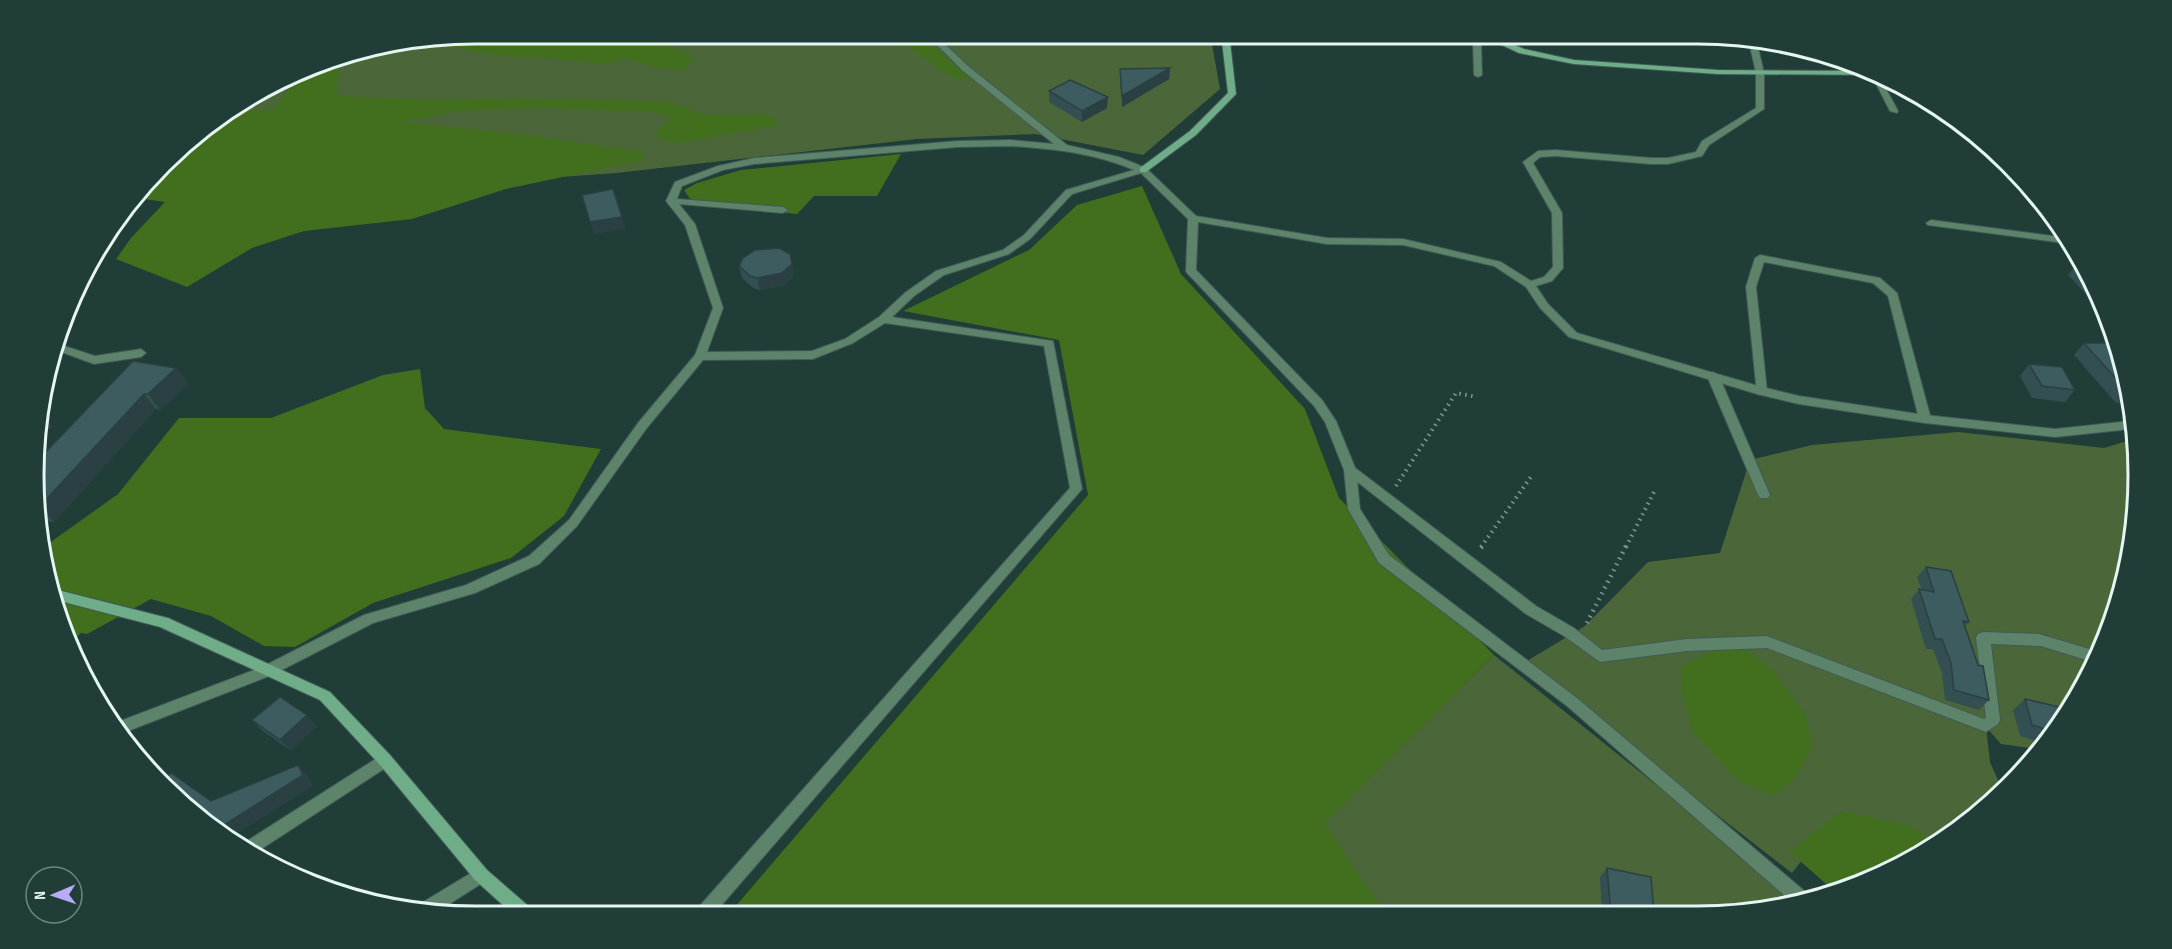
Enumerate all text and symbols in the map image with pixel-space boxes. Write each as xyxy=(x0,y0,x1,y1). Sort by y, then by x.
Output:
north arrow xyxy=(24,865,84,925)
text: N xyxy=(31,891,50,900)

